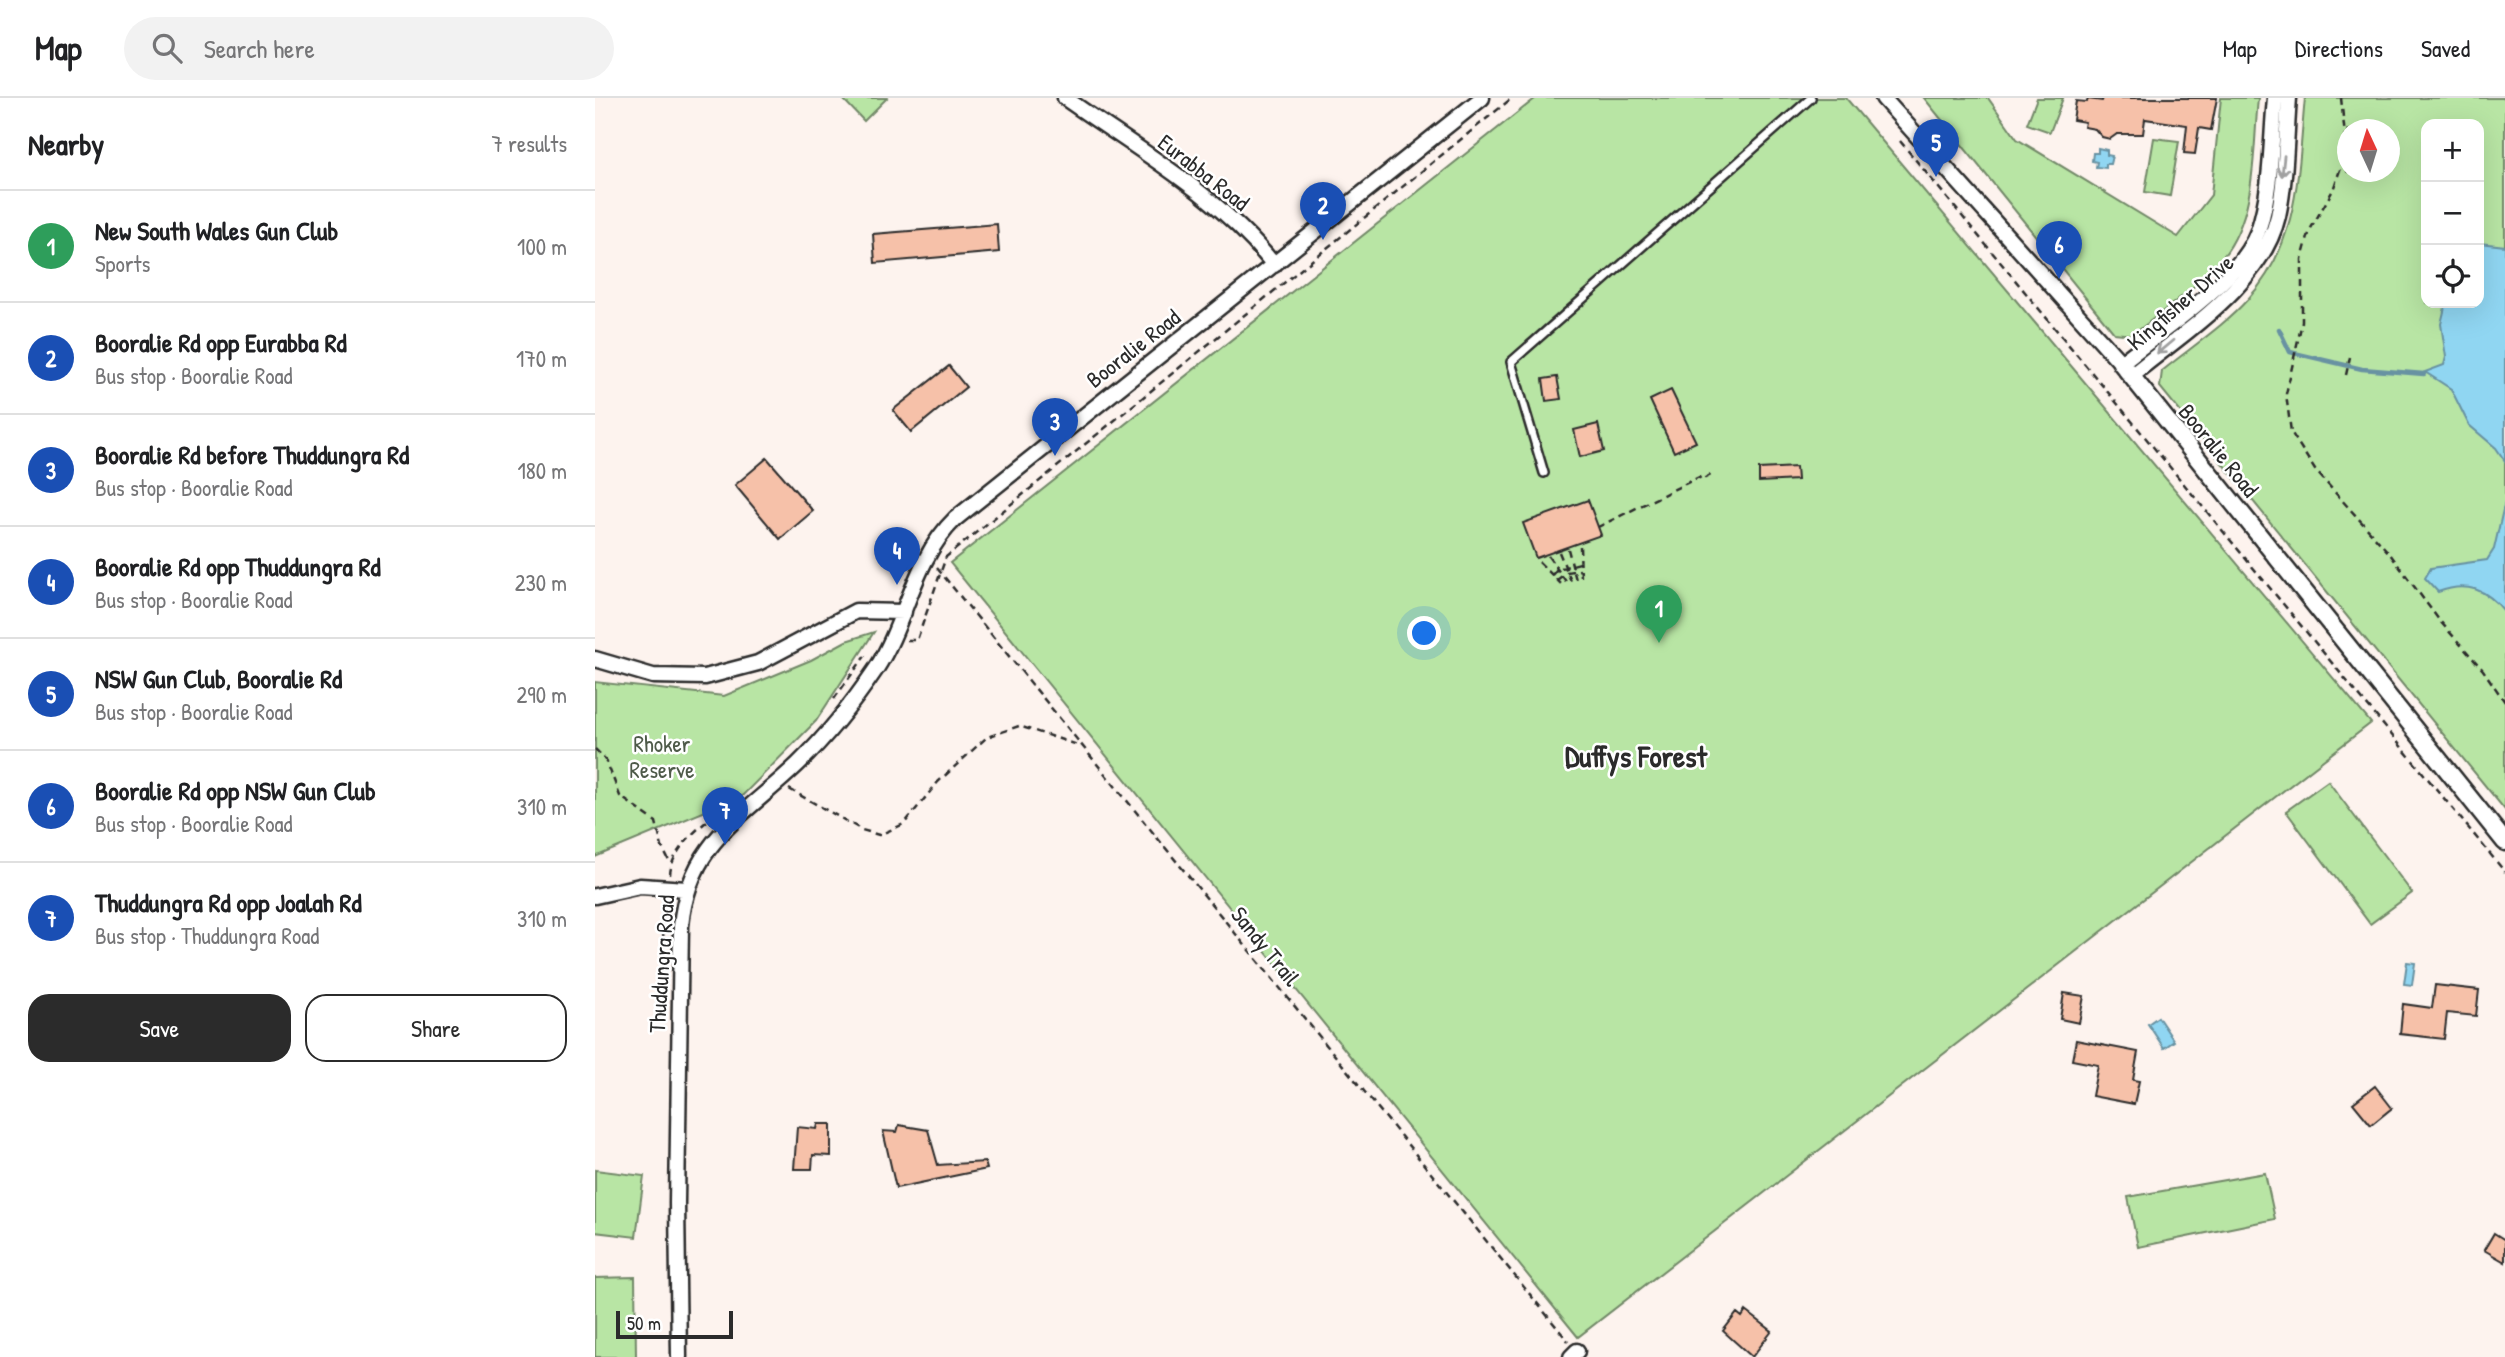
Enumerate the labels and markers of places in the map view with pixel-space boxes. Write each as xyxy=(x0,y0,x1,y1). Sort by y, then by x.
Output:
pin: 5 xyxy=(1913,119,1959,177)
pin: 2 xyxy=(1300,182,1346,240)
pin: 6 xyxy=(2036,221,2082,279)
pin: 3 xyxy=(1032,398,1078,456)
pin: 4 xyxy=(874,527,920,585)
pin: 1 xyxy=(1636,585,1682,643)
pin: 7 xyxy=(702,787,748,845)

